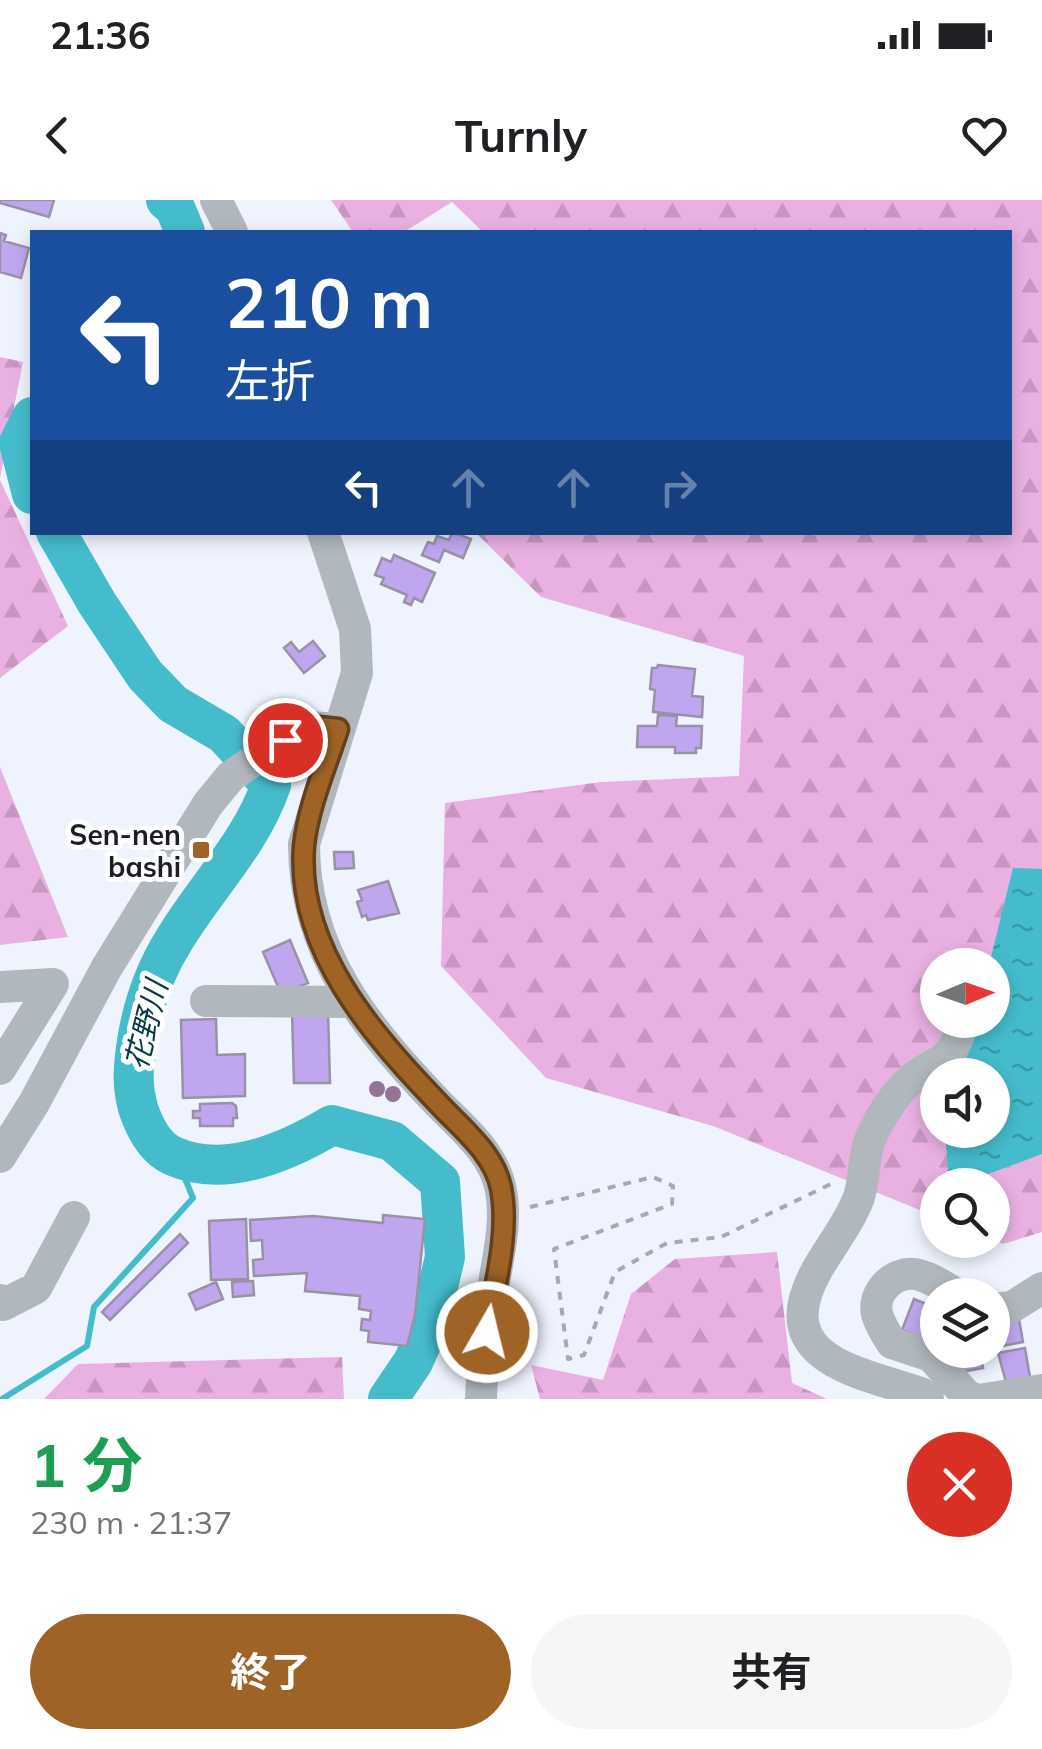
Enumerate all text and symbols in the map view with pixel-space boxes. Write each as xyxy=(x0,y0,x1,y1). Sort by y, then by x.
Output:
text: 21:36 xyxy=(50,11,151,59)
text: Turnly xyxy=(455,107,587,163)
icon: back xyxy=(30,108,85,163)
icon: heart xyxy=(957,108,1012,163)
text: 210 m xyxy=(225,258,433,346)
icon: left xyxy=(60,270,190,400)
text: 左折 xyxy=(225,352,315,408)
icon: left xyxy=(336,460,391,515)
icon: ahead xyxy=(441,460,496,515)
icon: ahead xyxy=(546,460,601,515)
icon: right xyxy=(651,460,706,515)
pin xyxy=(243,698,328,783)
icon: arrive xyxy=(258,713,313,768)
place label: Sen-nen bashi xyxy=(69,817,181,884)
marker: Sen-nen bashi xyxy=(190,839,212,861)
north arrow xyxy=(920,948,1010,1038)
map controls xyxy=(920,948,1010,1368)
water label: 花野川 xyxy=(117,974,176,1073)
button: sound xyxy=(920,1058,1010,1148)
button: search xyxy=(920,1168,1010,1258)
button: layers xyxy=(920,1278,1010,1368)
position arrow xyxy=(435,1280,539,1384)
text: 1 分 xyxy=(30,1427,142,1502)
button: close xyxy=(907,1432,1012,1537)
text: 230 m · 21:37 xyxy=(30,1502,232,1542)
button: 終了 xyxy=(30,1614,511,1729)
button: 共有 xyxy=(531,1614,1012,1729)

